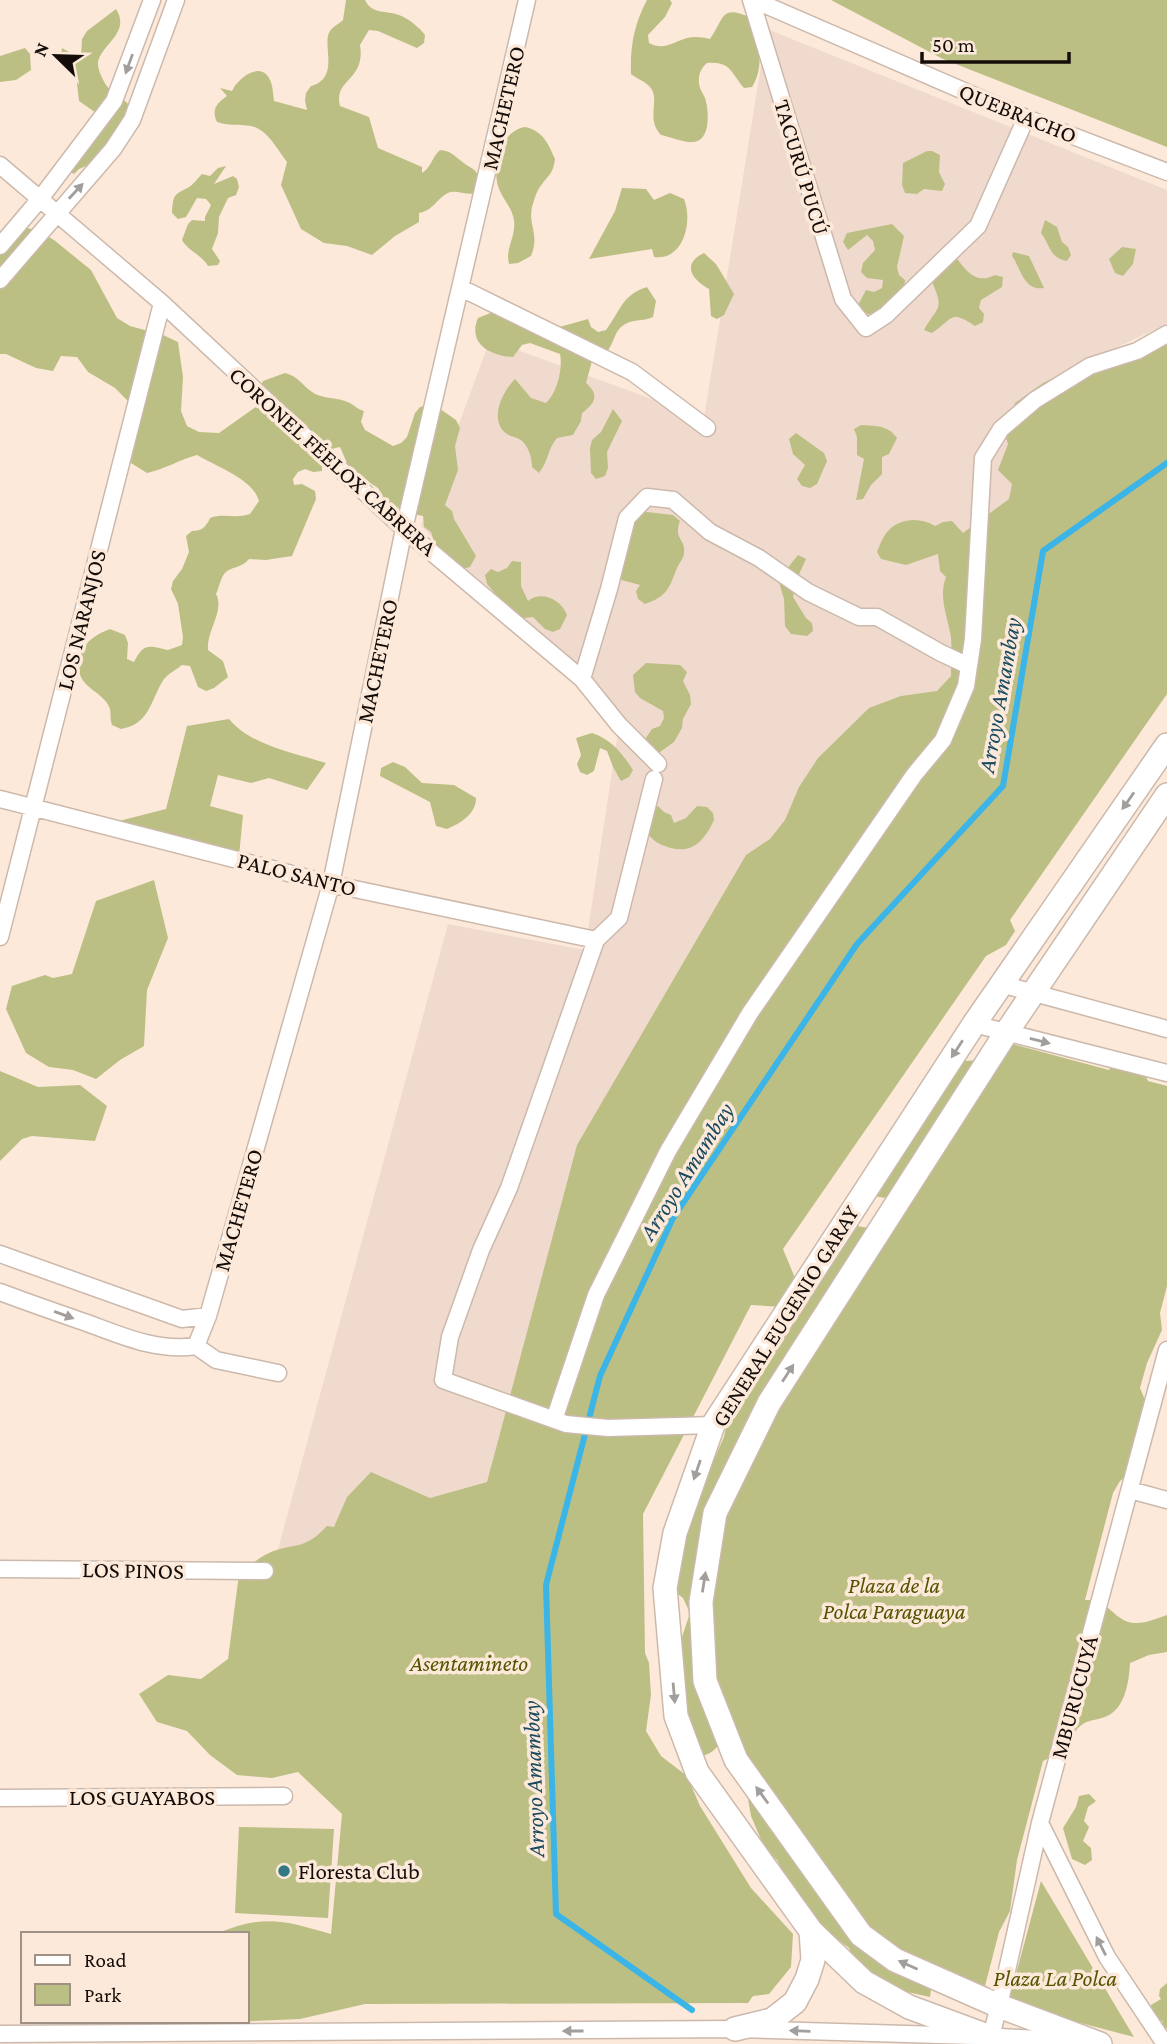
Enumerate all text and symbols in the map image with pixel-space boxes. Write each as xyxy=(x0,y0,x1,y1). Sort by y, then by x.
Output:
north arrow xyxy=(21,21,91,91)
scale bar xyxy=(922,21,1069,65)
text: 50 m xyxy=(932,33,975,57)
text: N xyxy=(29,39,53,60)
street label: MACHETERO xyxy=(476,44,530,172)
one-way arrow xyxy=(123,54,134,75)
street label: QUEBRACHO xyxy=(955,78,1081,148)
street label: TACURÚ PUCÚ xyxy=(769,96,835,238)
one-way arrow xyxy=(68,183,84,200)
street label: CORONEL FÉELOX CABRERA xyxy=(224,361,443,562)
street label: LOS NARANJOS xyxy=(51,547,111,693)
street label: MACHETERO xyxy=(351,597,403,725)
water label: Arroyo Amambay xyxy=(972,615,1026,776)
one-way arrow xyxy=(1121,792,1135,810)
street label: PALO SANTO xyxy=(235,847,359,901)
one-way arrow xyxy=(1029,1036,1051,1047)
one-way arrow xyxy=(951,1039,964,1058)
water label: Arroyo Amambay xyxy=(632,1097,739,1246)
street label: MACHETERO xyxy=(208,1146,268,1274)
street label: GENERAL EUGENIO GARAY xyxy=(706,1200,864,1431)
one-way arrow xyxy=(54,1310,75,1321)
one-way arrow xyxy=(781,1364,794,1383)
one-way arrow xyxy=(691,1460,702,1481)
street label: LOS PINOS xyxy=(82,1556,184,1584)
one-way arrow xyxy=(699,1571,710,1593)
park label: Plaza de la Polca Paraguaya xyxy=(822,1572,966,1624)
street label: MBURUCUYÁ xyxy=(1045,1632,1103,1761)
park label: Asentamineto xyxy=(409,1650,528,1676)
one-way arrow xyxy=(669,1682,680,1704)
water label: Arroyo Amambay xyxy=(517,1700,549,1859)
street label: LOS GUAYABOS xyxy=(69,1784,215,1810)
one-way arrow xyxy=(755,1786,769,1804)
place label: Floresta Club xyxy=(298,1858,420,1884)
marker: Floresta Club xyxy=(276,1863,292,1879)
legend xyxy=(21,1932,248,2023)
one-way arrow xyxy=(1096,1936,1107,1956)
text: Road xyxy=(84,1948,127,1972)
one-way arrow xyxy=(897,1959,918,1970)
park label: Plaza La Polca xyxy=(993,1965,1117,1991)
text: Park xyxy=(84,1983,121,2007)
one-way arrow xyxy=(562,2025,584,2037)
one-way arrow xyxy=(789,2025,811,2037)

